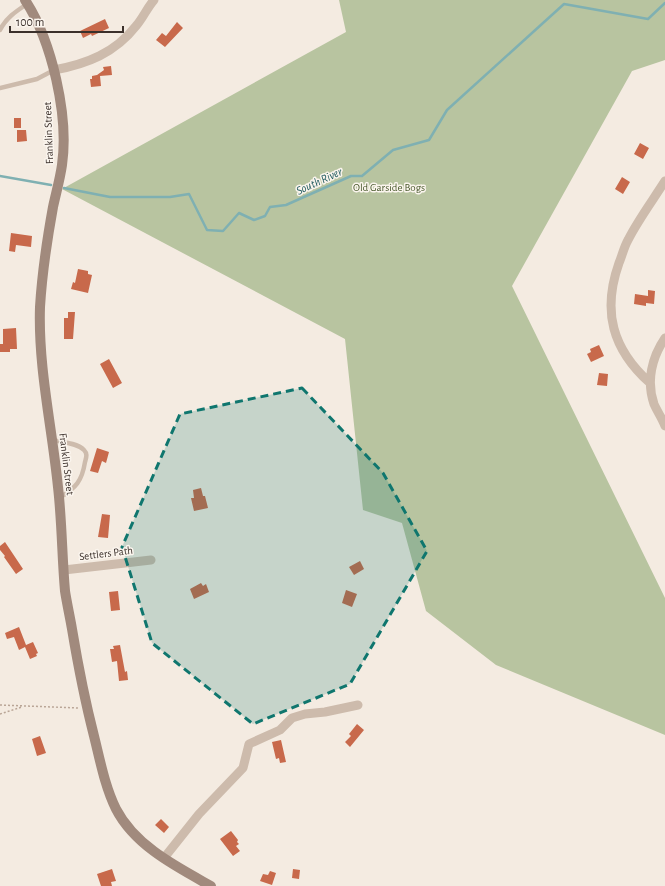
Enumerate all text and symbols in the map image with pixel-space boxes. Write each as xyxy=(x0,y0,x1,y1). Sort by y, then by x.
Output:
scale bar xyxy=(10,8,123,34)
text: 100 m xyxy=(16,16,44,28)
street label: Franklin Street xyxy=(42,101,55,164)
water label: South River xyxy=(294,165,345,197)
park label: Old Garside Bogs xyxy=(353,182,425,193)
street label: Franklin Street xyxy=(57,432,76,496)
street label: Settlers Path xyxy=(79,545,134,562)

